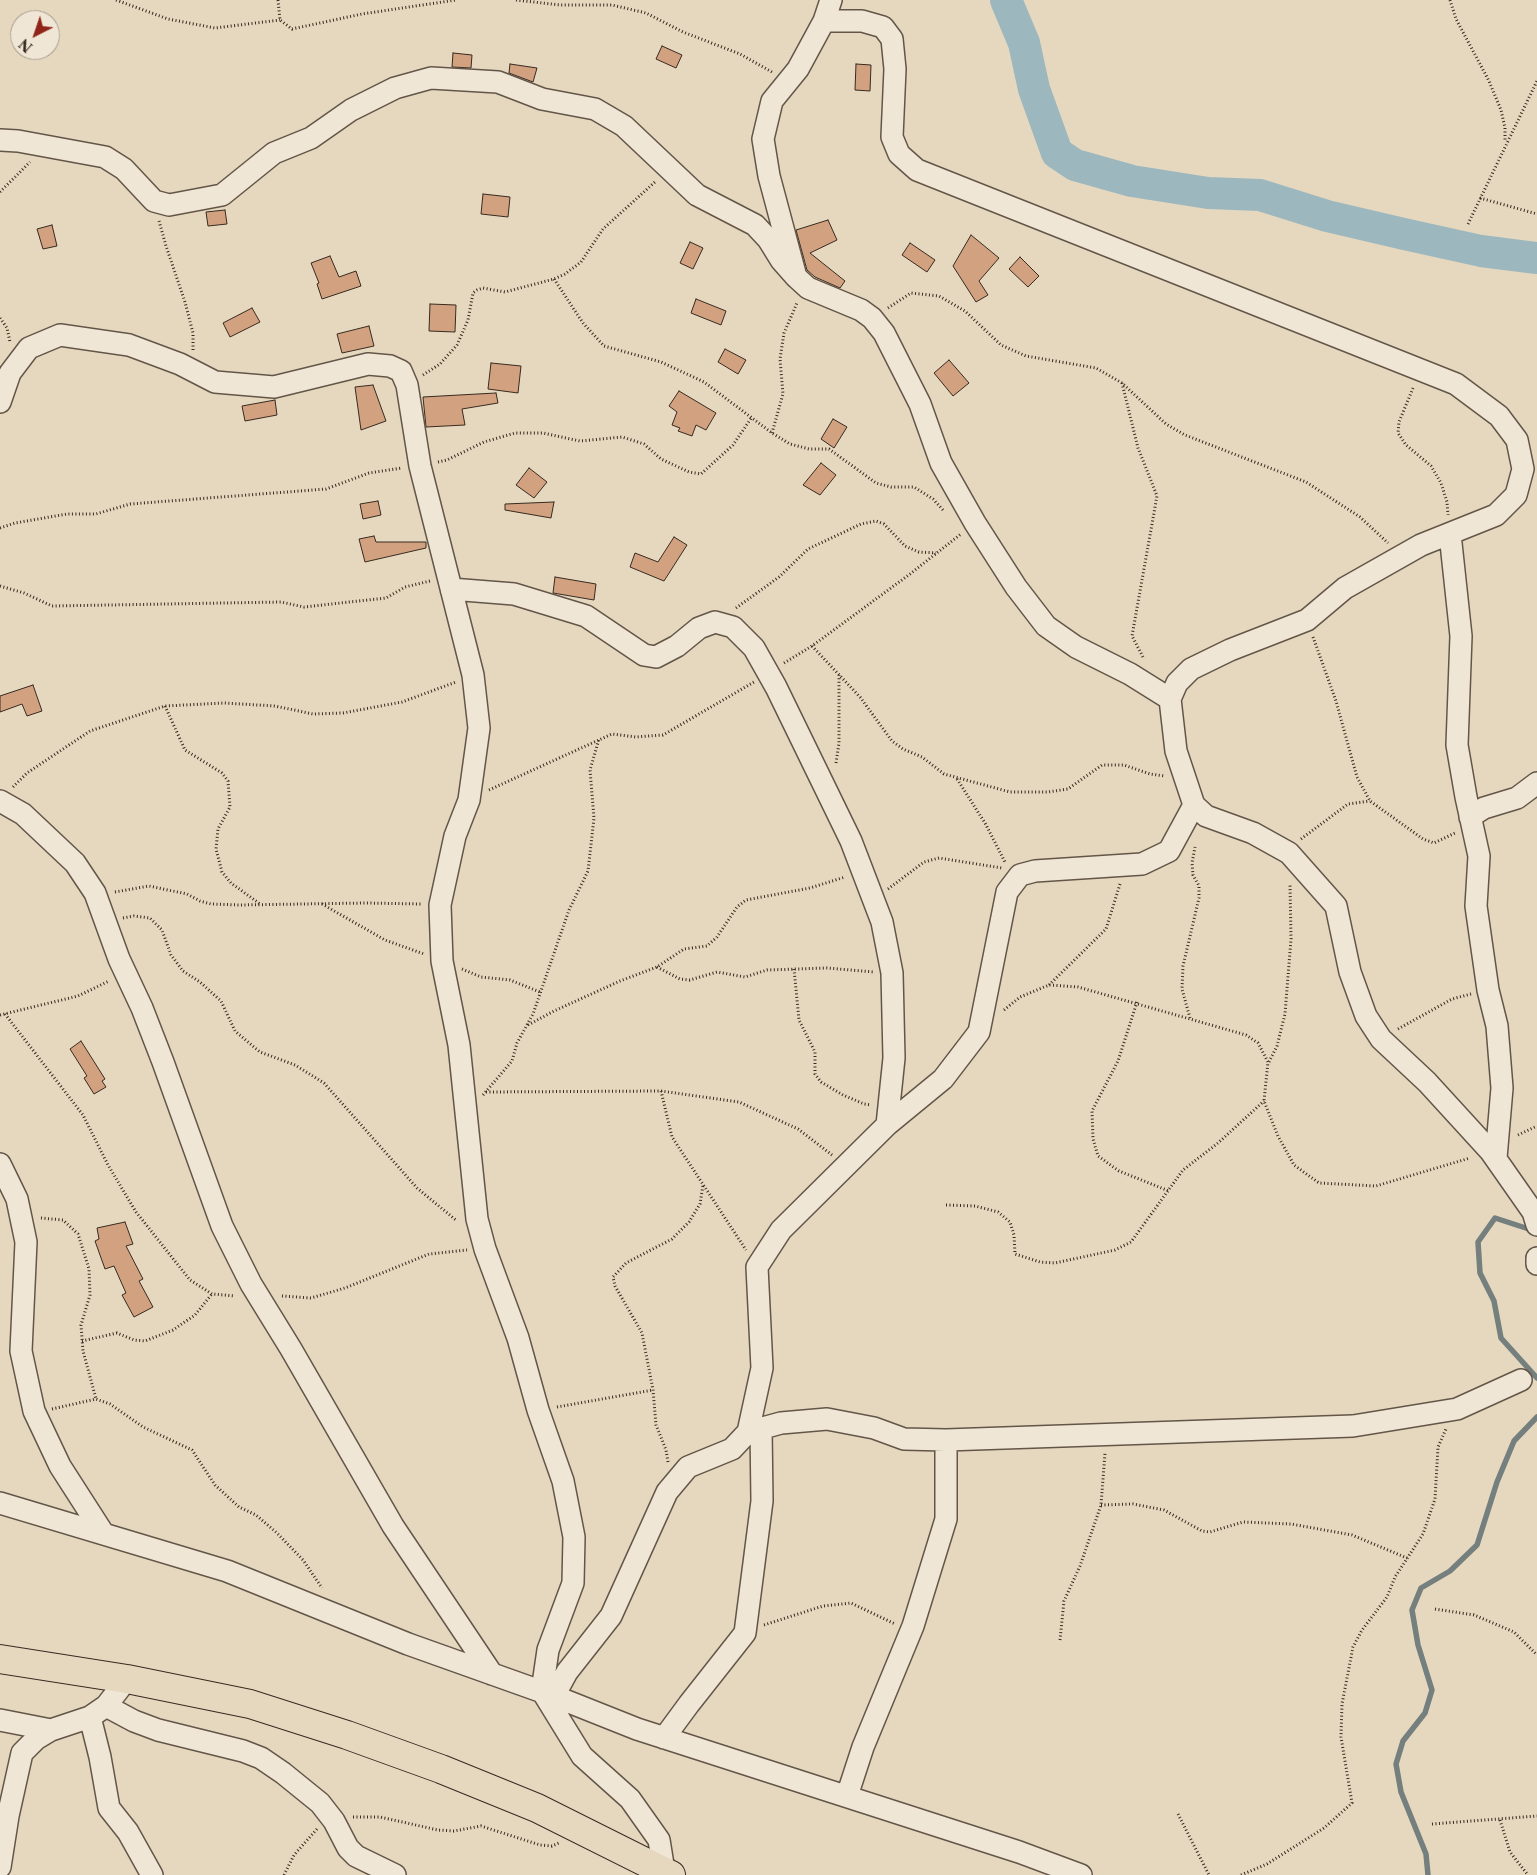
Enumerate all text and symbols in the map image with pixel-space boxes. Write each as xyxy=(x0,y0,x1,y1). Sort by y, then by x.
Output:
north arrow xyxy=(10,10,60,60)
text: N xyxy=(15,35,36,56)

